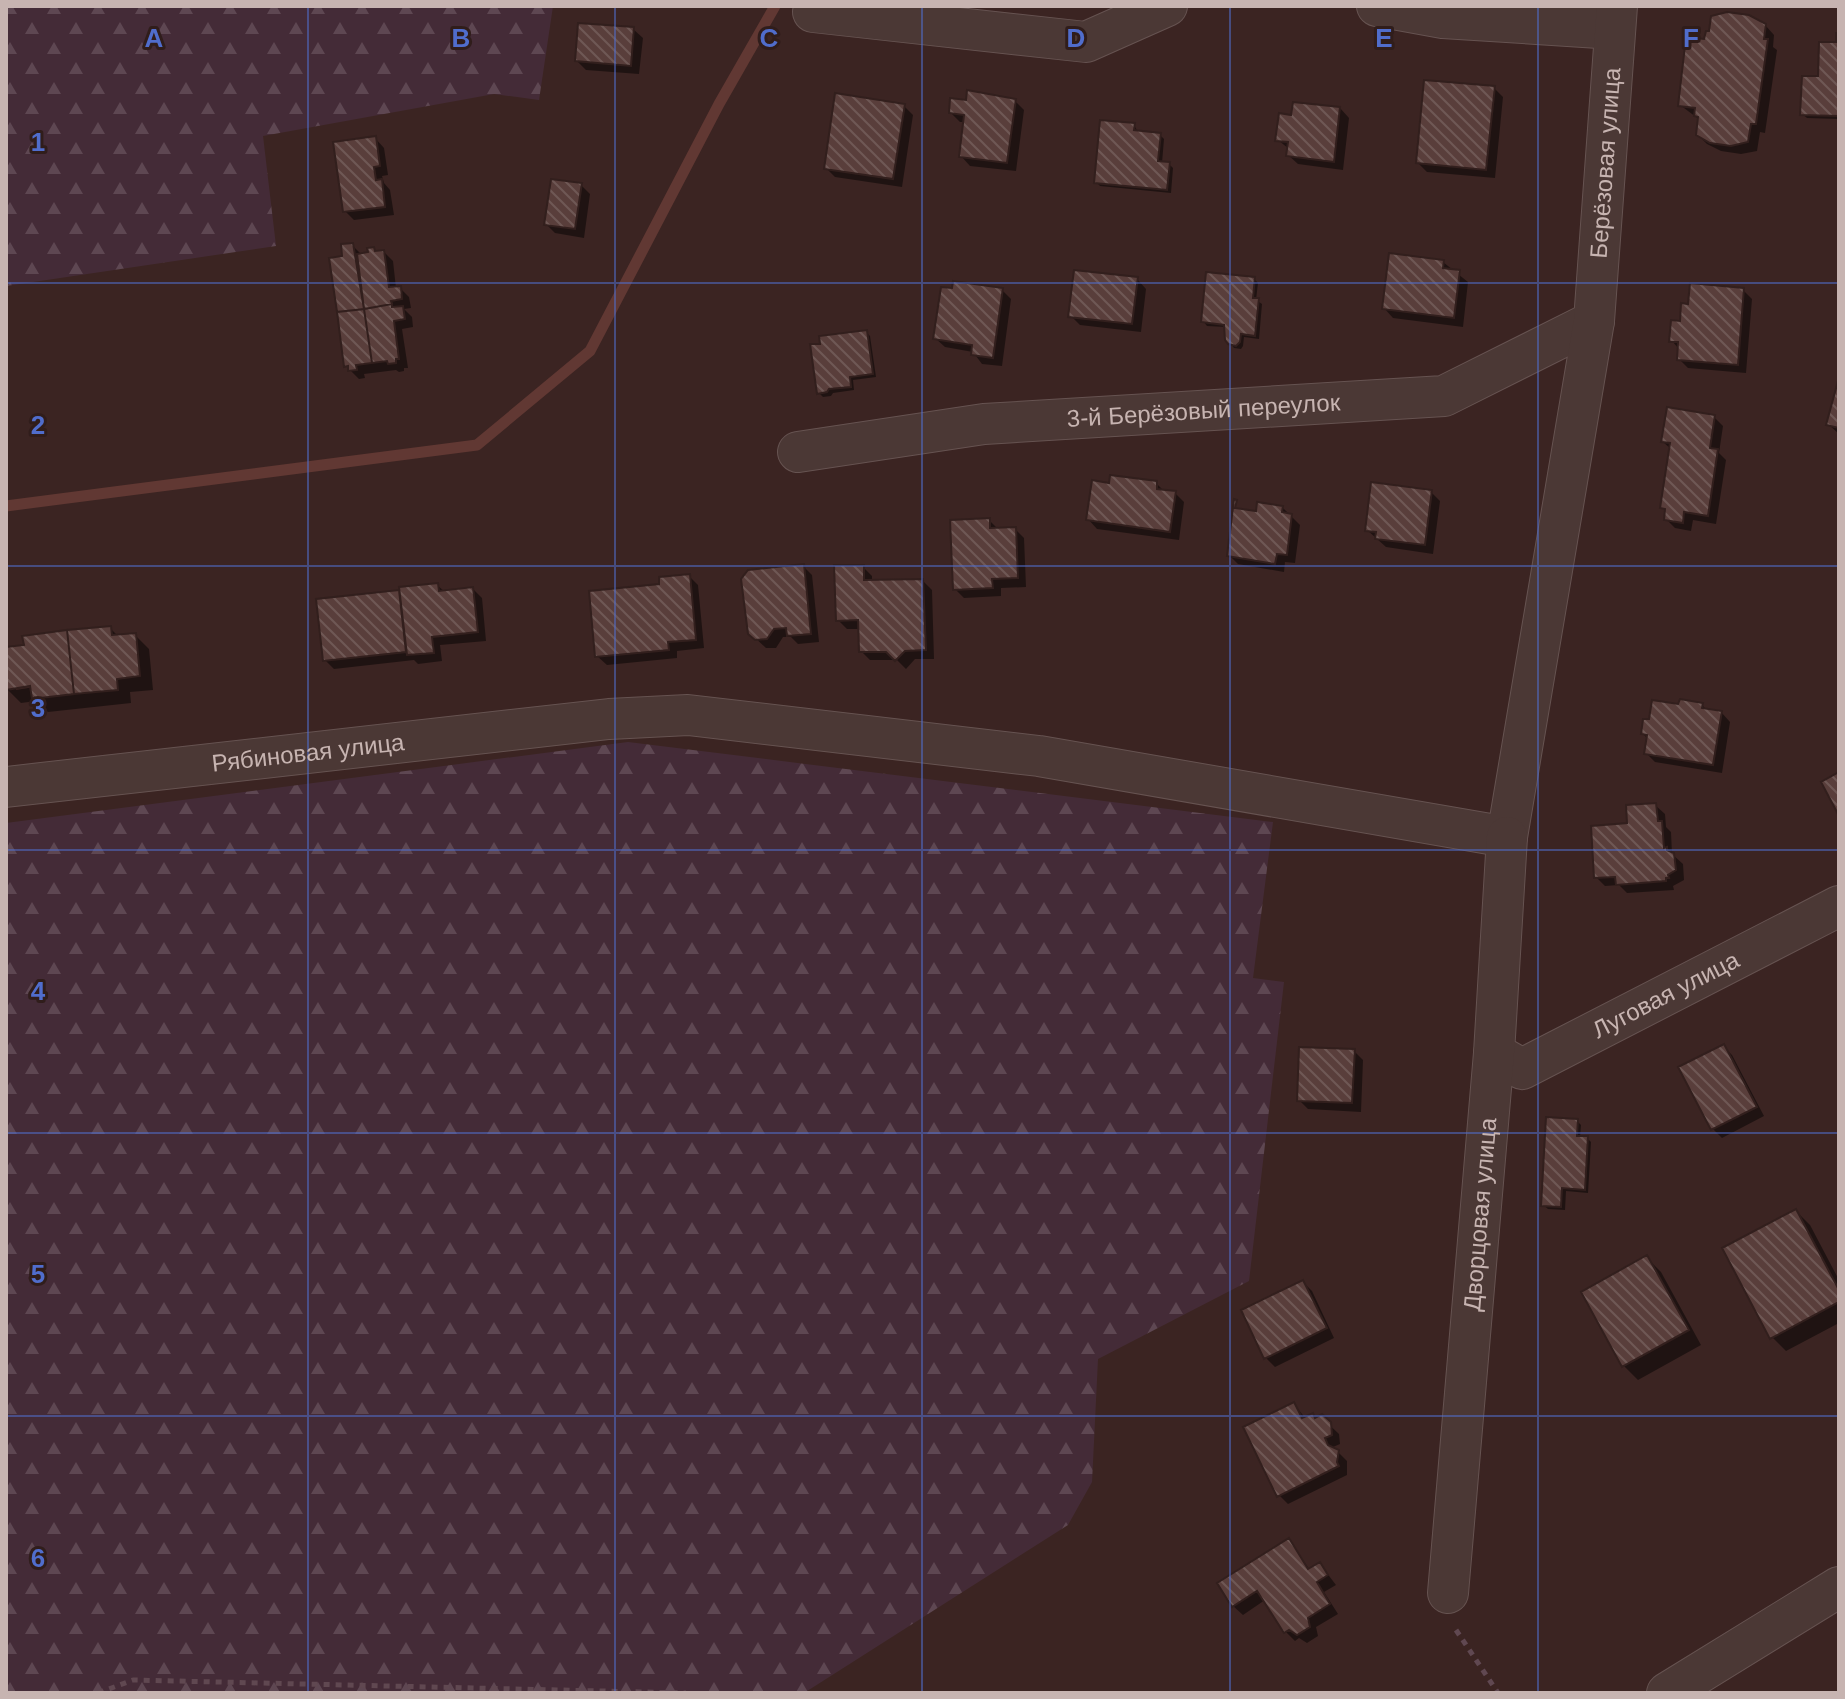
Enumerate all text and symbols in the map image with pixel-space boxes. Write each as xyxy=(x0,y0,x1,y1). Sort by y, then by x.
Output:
text: A xyxy=(145,23,164,53)
text: B xyxy=(452,23,470,53)
text: C xyxy=(760,23,779,53)
text: D xyxy=(1067,23,1085,53)
text: E xyxy=(1375,23,1393,53)
text: F xyxy=(1683,23,1699,53)
street label: Берёзовая улица xyxy=(1585,66,1626,259)
text: 1 xyxy=(31,127,45,157)
street label: 3-й Берёзовый переулок xyxy=(1066,388,1341,432)
text: 2 xyxy=(31,410,45,440)
text: 3 xyxy=(31,693,45,723)
street label: Рябиновая улица xyxy=(210,728,406,777)
street label: Луговая улица xyxy=(1588,945,1744,1043)
text: 4 xyxy=(31,976,46,1006)
street label: Дворцовая улица xyxy=(1458,1116,1501,1312)
text: 5 xyxy=(31,1259,45,1289)
text: 6 xyxy=(31,1543,45,1573)

